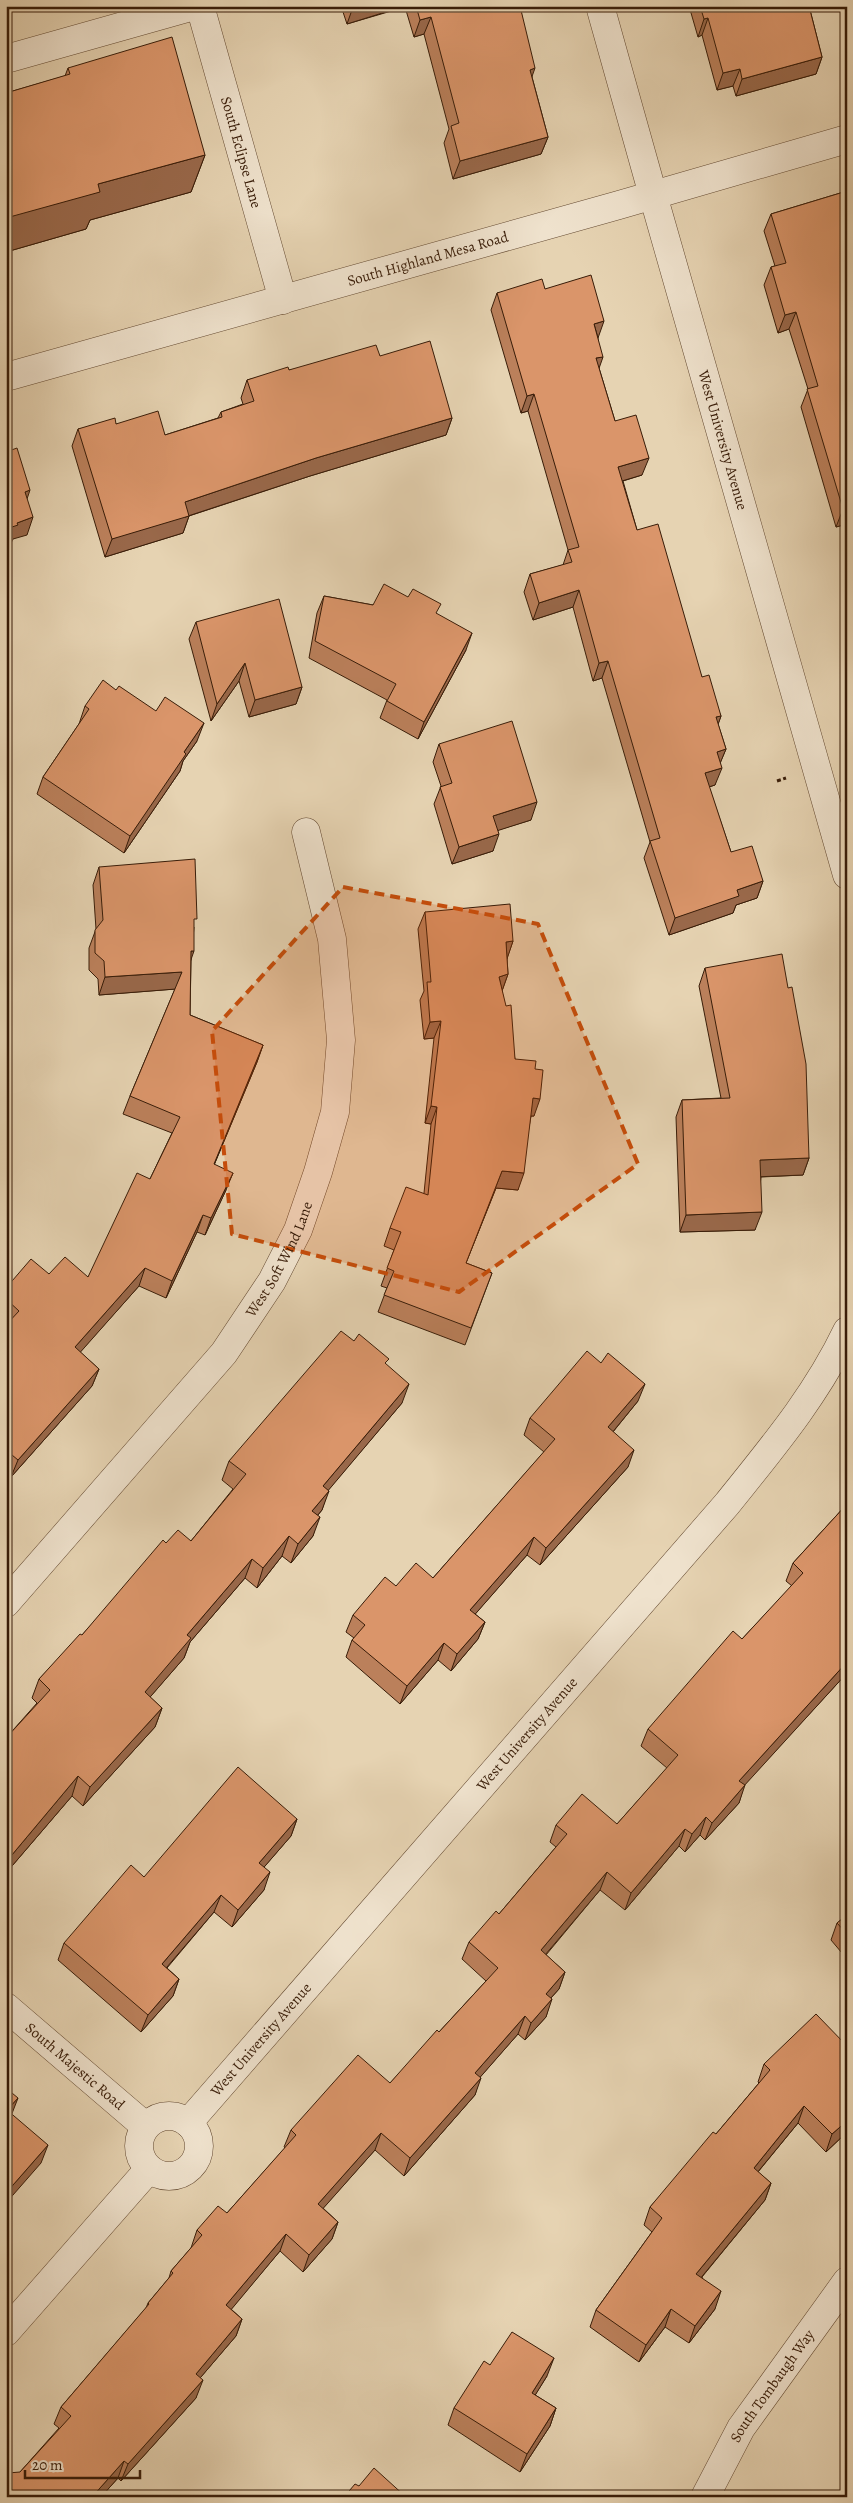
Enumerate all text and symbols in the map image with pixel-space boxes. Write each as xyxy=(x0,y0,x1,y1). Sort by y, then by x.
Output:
street label: South Eclipse Lane xyxy=(216,94,267,211)
street label: South Highland Mesa Road xyxy=(345,226,511,291)
street label: West University Avenue xyxy=(693,367,752,513)
street label: West Soft Wind Lane xyxy=(240,1199,317,1322)
street label: West University Avenue xyxy=(471,1673,582,1796)
street label: West University Avenue xyxy=(205,1978,316,2101)
street label: South Majestic Road xyxy=(21,2018,130,2115)
street label: South Tombaugh Way xyxy=(725,2325,819,2446)
scale bar xyxy=(25,2448,140,2480)
text: 20 m xyxy=(32,2455,63,2475)

